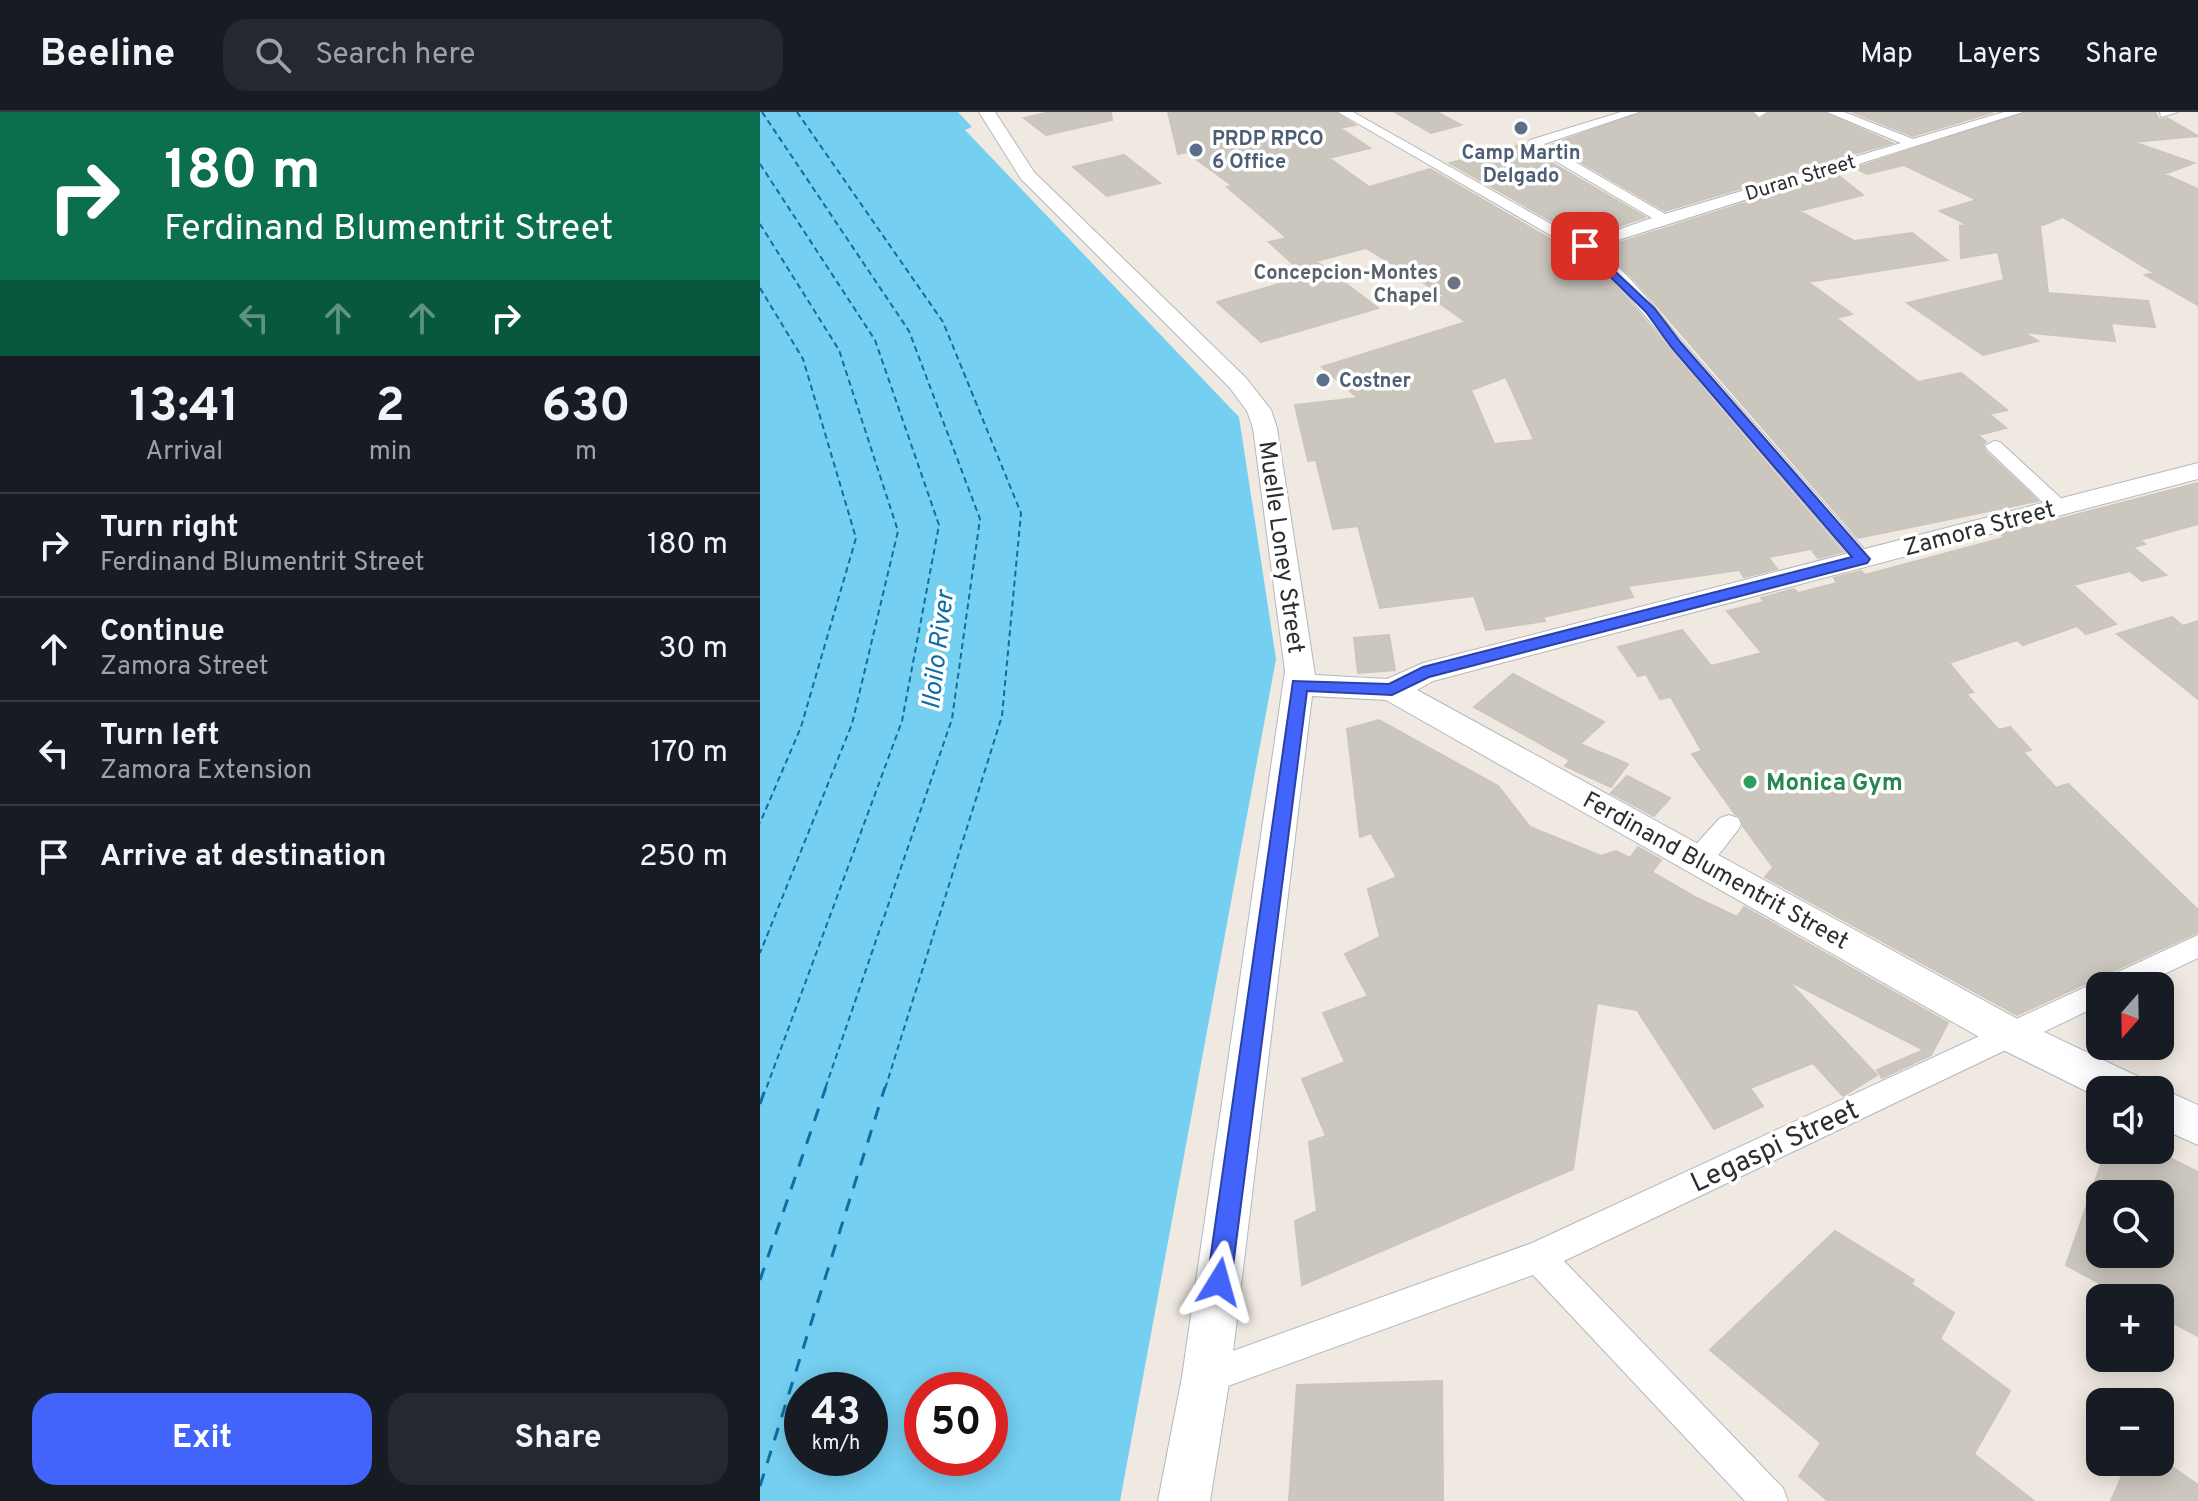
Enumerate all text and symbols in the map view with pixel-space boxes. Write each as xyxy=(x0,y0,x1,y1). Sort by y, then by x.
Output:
search box xyxy=(223,19,783,91)
text: Beeline xyxy=(40,31,175,80)
icon: search xyxy=(251,33,295,77)
text: Search here xyxy=(315,37,475,74)
text: Map xyxy=(1860,37,1913,73)
text: Layers xyxy=(1957,37,2041,73)
text: Share xyxy=(2085,37,2158,73)
marker: Camp Martin Delgado xyxy=(1512,119,1530,137)
place label: PRDP RPCO 6 Office xyxy=(1212,127,1324,176)
text: 180 m xyxy=(164,138,321,208)
marker: PRDP RPCO 6 Office xyxy=(1187,141,1205,159)
place label: Camp Martin Delgado xyxy=(1461,141,1581,190)
icon: right xyxy=(32,144,136,248)
street label: Duran Street xyxy=(1742,150,1859,208)
text: Ferdinand Blumentrit Street xyxy=(164,207,613,253)
pin xyxy=(1551,212,1619,280)
icon: arrive xyxy=(1563,224,1607,268)
place label: Concepcion-Montes Chapel xyxy=(1254,261,1438,310)
marker: Concepcion-Montes Chapel xyxy=(1445,274,1463,292)
icon: left xyxy=(232,296,276,340)
icon: ahead xyxy=(316,296,360,340)
icon: ahead xyxy=(400,296,444,340)
icon: right xyxy=(484,296,528,340)
place label: Costner xyxy=(1339,369,1412,395)
marker: Costner xyxy=(1314,371,1332,389)
text: 13:41 xyxy=(129,378,239,438)
text: 2 xyxy=(376,378,405,438)
text: 630 xyxy=(541,378,631,438)
text: Arrival xyxy=(146,436,223,469)
text: min xyxy=(369,436,412,469)
text: m xyxy=(575,436,597,469)
street label: Muelle Loney Street xyxy=(1250,439,1310,655)
street label: Zamora Street xyxy=(1900,495,2059,565)
text: Turn right xyxy=(100,510,238,547)
icon: right xyxy=(32,523,76,567)
text: 180 m xyxy=(647,527,728,564)
text: Ferdinand Blumentrit Street xyxy=(100,547,424,580)
water label: Iloilo River xyxy=(916,587,963,711)
text: Continue xyxy=(100,614,225,651)
icon: ahead xyxy=(32,627,76,671)
text: 30 m xyxy=(659,631,728,668)
text: Zamora Street xyxy=(100,651,269,684)
text: Turn left xyxy=(100,718,220,755)
icon: left xyxy=(32,731,76,775)
text: 170 m xyxy=(650,735,728,772)
text: Zamora Extension xyxy=(100,755,312,788)
place label: Monica Gym xyxy=(1766,769,1903,799)
marker: Monica Gym xyxy=(1741,773,1759,791)
street label: Ferdinand Blumentrit Street xyxy=(1577,786,1853,957)
icon: arrive xyxy=(32,835,76,879)
text: Arrive at destination xyxy=(100,839,386,876)
text: 250 m xyxy=(639,839,728,876)
north arrow xyxy=(2086,972,2174,1060)
map controls xyxy=(2086,972,2174,1476)
button: sound xyxy=(2086,1076,2174,1164)
street label: Legaspi Street xyxy=(1685,1093,1865,1202)
button: search xyxy=(2086,1180,2174,1268)
position arrow xyxy=(1177,1240,1261,1324)
button: + xyxy=(2086,1284,2174,1372)
speed limit sign: 50 xyxy=(904,1372,1008,1476)
button: − xyxy=(2086,1388,2174,1476)
text: 43 xyxy=(811,1389,861,1439)
button: Exit xyxy=(32,1393,372,1485)
button: Share xyxy=(388,1393,728,1485)
text: km/h xyxy=(812,1431,860,1457)

